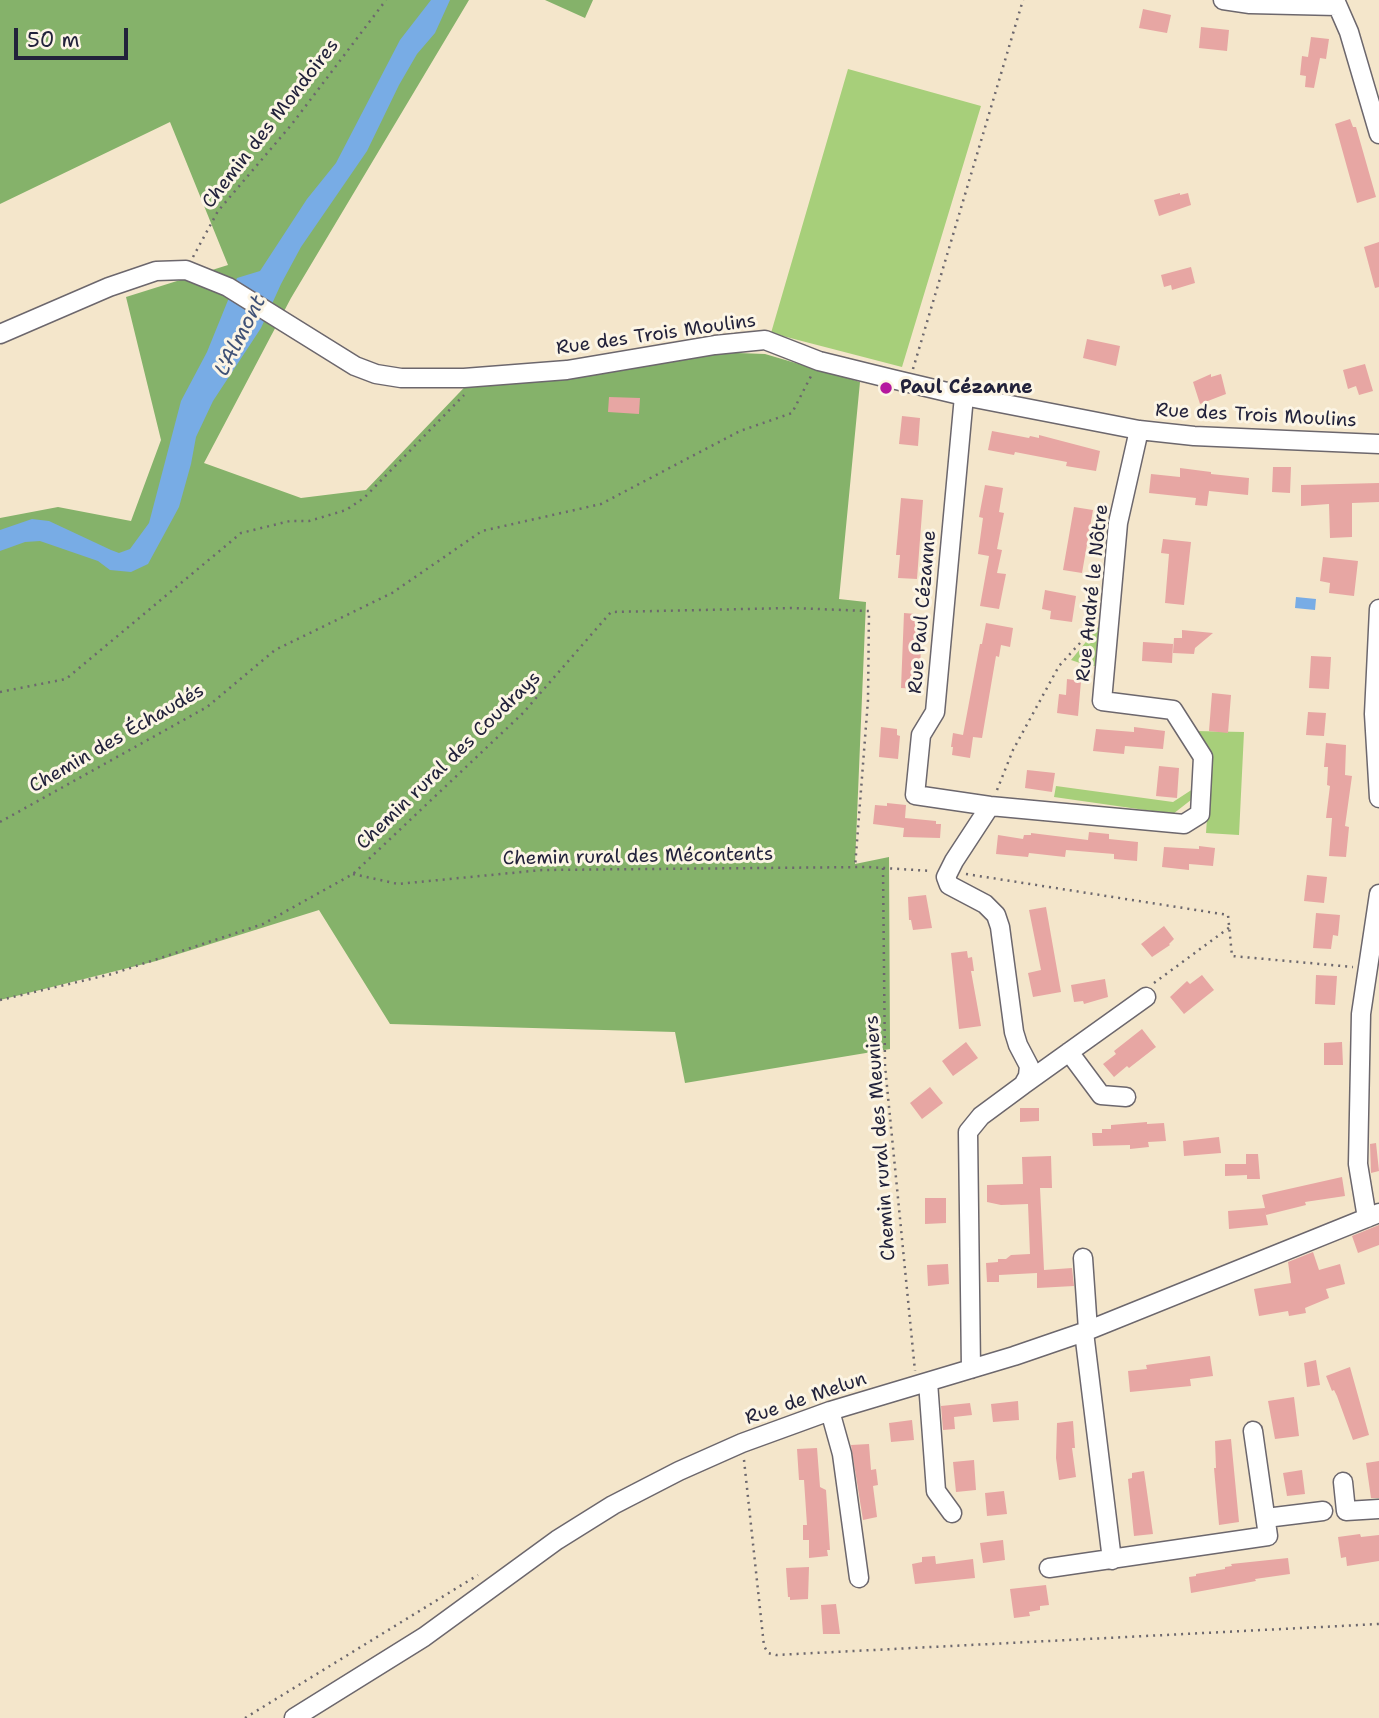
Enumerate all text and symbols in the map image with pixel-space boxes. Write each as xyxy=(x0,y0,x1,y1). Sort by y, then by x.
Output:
scale bar xyxy=(18,14,131,58)
text: 50 m xyxy=(27,26,80,54)
street label: Chemin des Mondoires xyxy=(198,35,344,213)
water label: L'Almont xyxy=(210,291,272,381)
street label: Rue des Trois Moulins xyxy=(555,310,757,360)
place label: Paul Cézanne xyxy=(900,377,1033,399)
marker: Paul Cézanne xyxy=(878,380,894,396)
street label: Rue des Trois Moulins xyxy=(1155,399,1357,433)
street label: Rue André le Nôtre xyxy=(1072,503,1114,683)
street label: Rue Paul Cézanne xyxy=(904,529,942,695)
street label: Chemin rural des Coudrays xyxy=(352,667,546,855)
street label: Chemin des Échaudés xyxy=(26,680,208,798)
street label: Chemin rural des Mécontents xyxy=(503,843,773,871)
street label: Chemin rural des Meuniers xyxy=(861,1014,901,1262)
street label: Rue de Melun xyxy=(743,1368,869,1430)

